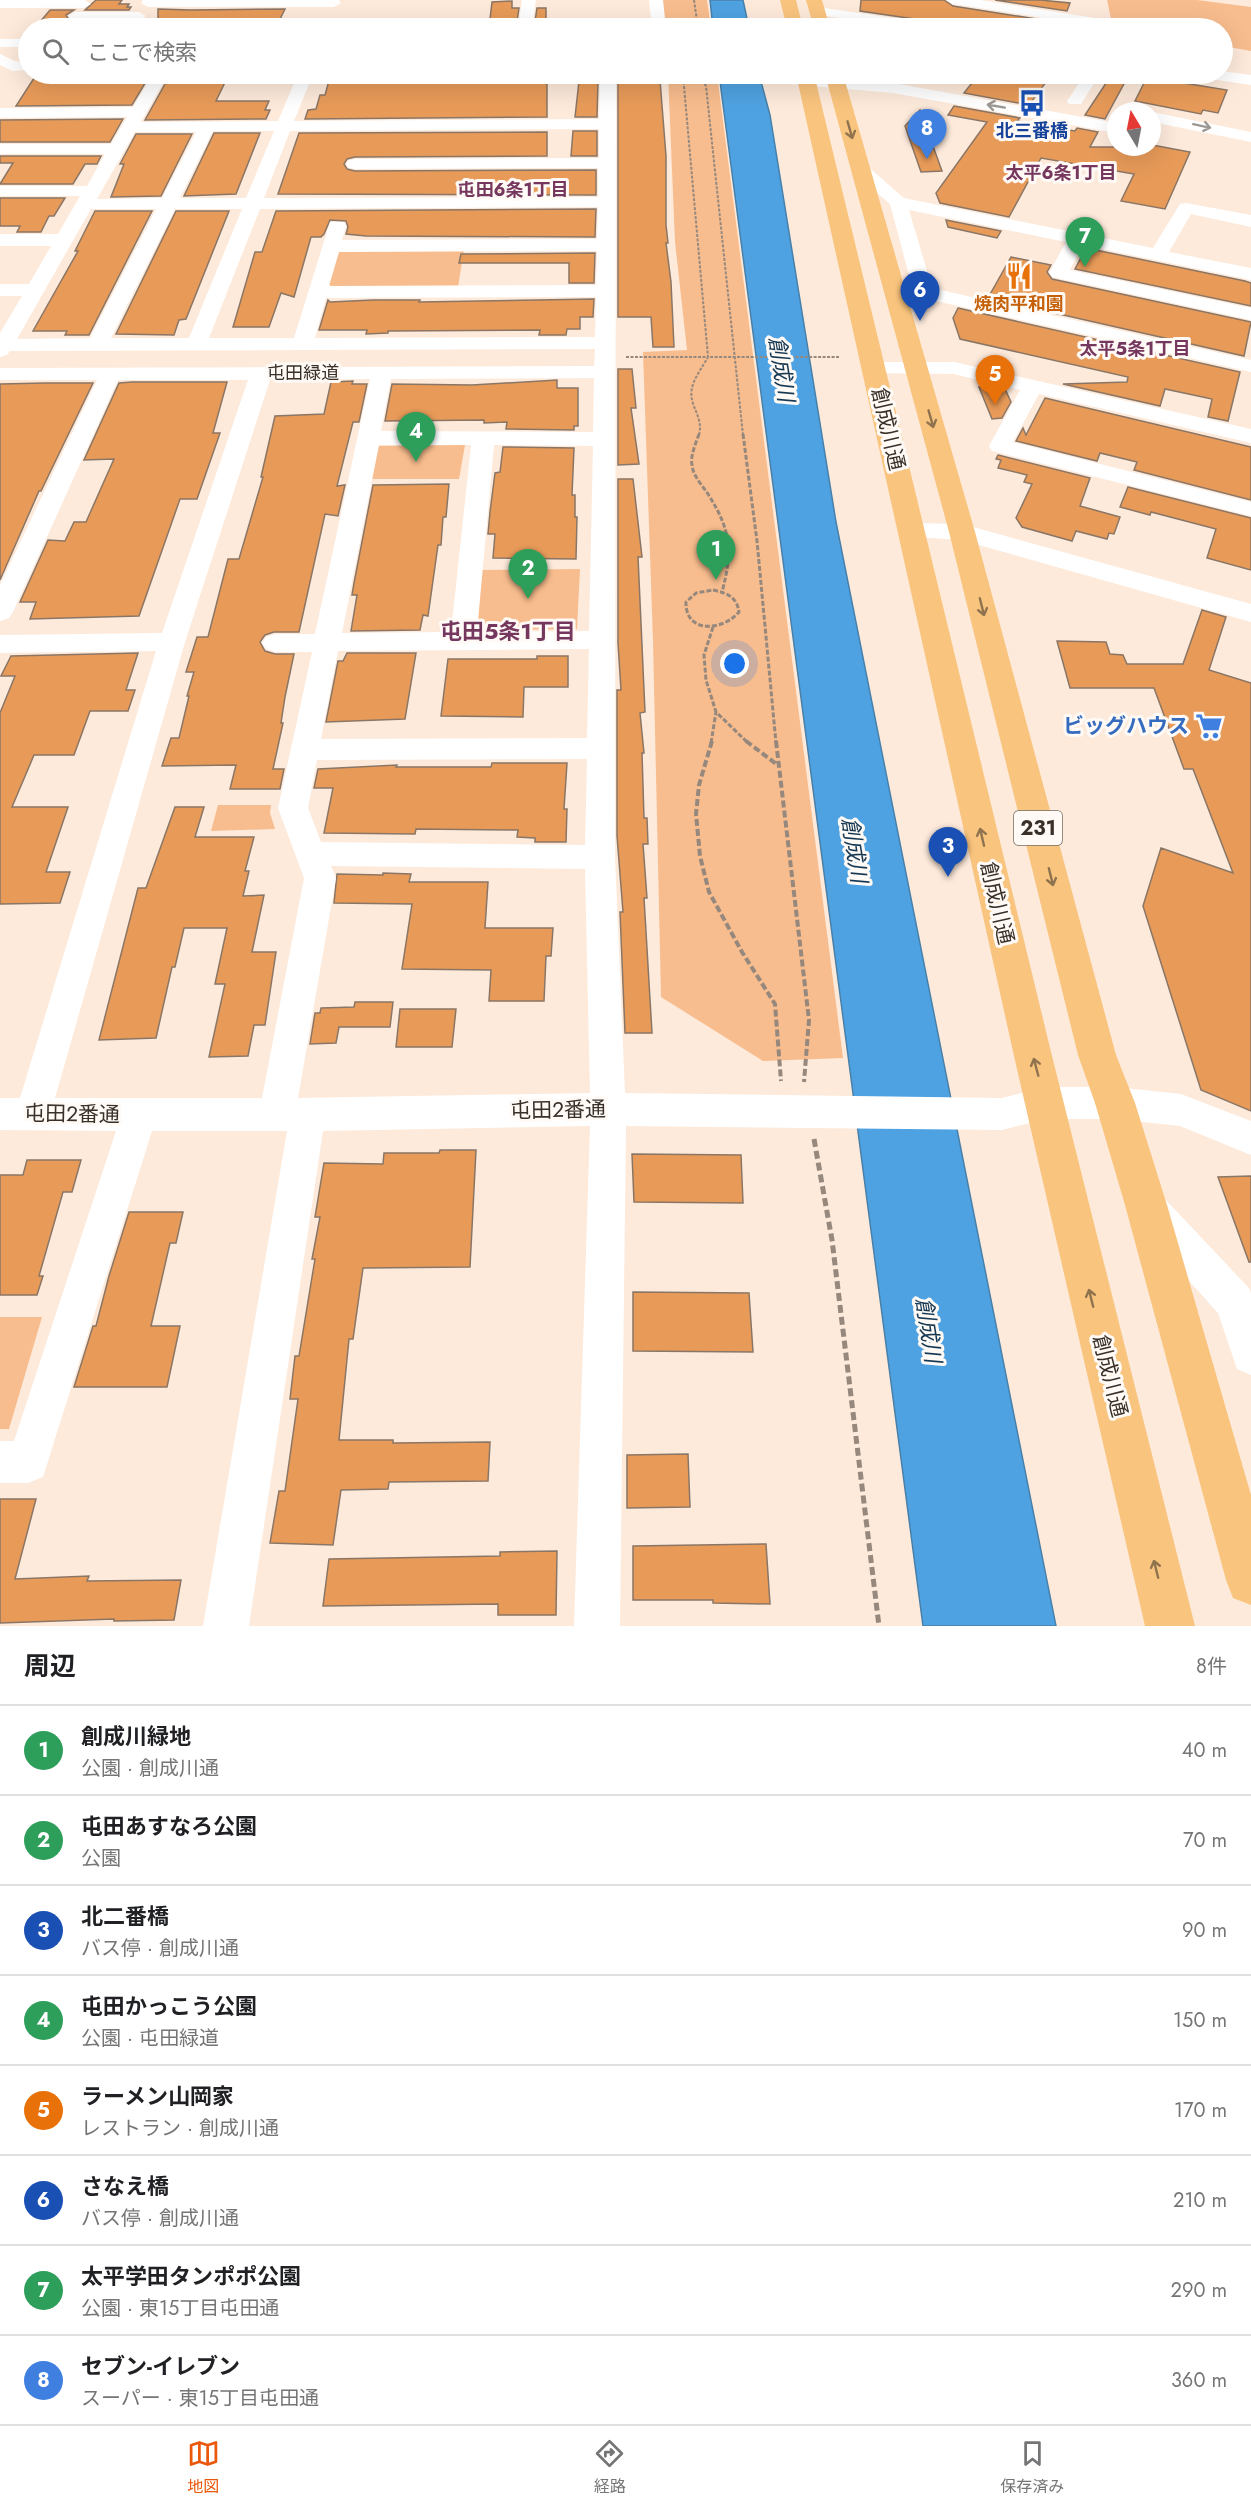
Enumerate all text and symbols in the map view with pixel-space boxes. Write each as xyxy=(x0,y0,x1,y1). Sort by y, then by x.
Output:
search box xyxy=(18,18,1233,84)
icon: search xyxy=(39,35,72,68)
text: ここで検索 xyxy=(87,36,197,68)
bus stop icon: 北三番橋 xyxy=(1017,88,1047,118)
one-way arrow xyxy=(987,100,1007,111)
north arrow xyxy=(1107,102,1161,156)
pin: 8 xyxy=(908,110,946,159)
place label: 北三番橋 xyxy=(996,118,1068,144)
one-way arrow xyxy=(845,120,856,139)
one-way arrow xyxy=(1192,121,1211,133)
district label: 太平6条1丁目 xyxy=(1005,160,1117,186)
district label: 屯田6条1丁目 xyxy=(457,177,569,203)
pin: 7 xyxy=(1066,218,1104,267)
restaurant icon: 焼肉平和園 xyxy=(1004,261,1034,291)
pin: 6 xyxy=(900,272,940,321)
place label: 焼肉平和園 xyxy=(974,291,1064,317)
water label: 創成川 xyxy=(761,334,803,406)
district label: 太平5条1丁目 xyxy=(1080,336,1190,362)
pin: 5 xyxy=(976,356,1014,405)
street label: 屯田緑道 xyxy=(267,360,339,386)
street label: 創成川通 xyxy=(864,385,912,473)
one-way arrow xyxy=(925,409,937,428)
pin: 4 xyxy=(396,412,436,462)
pin: 1 xyxy=(696,530,736,580)
pin: 2 xyxy=(508,550,548,599)
one-way arrow xyxy=(976,597,988,616)
district label: 屯田5条1丁目 xyxy=(440,615,576,647)
your location xyxy=(720,649,749,678)
place label: ビッグハウス xyxy=(1063,711,1189,741)
supermarket icon: ビッグハウス xyxy=(1194,711,1224,741)
road number: 231 xyxy=(1014,811,1062,845)
water label: 創成川 xyxy=(834,815,876,887)
one-way arrow xyxy=(976,827,988,846)
pin: 3 xyxy=(928,828,968,877)
street label: 創成川通 xyxy=(973,859,1021,947)
one-way arrow xyxy=(1046,867,1058,886)
one-way arrow xyxy=(1030,1058,1041,1077)
street label: 屯田2番通 xyxy=(510,1094,606,1126)
street label: 屯田2番通 xyxy=(24,1098,120,1130)
one-way arrow xyxy=(1084,1289,1096,1308)
water label: 創成川 xyxy=(908,1295,950,1367)
street label: 創成川通 xyxy=(1085,1332,1135,1420)
one-way arrow xyxy=(1150,1560,1162,1579)
text: 周辺 xyxy=(24,1647,76,1685)
text: 8件 xyxy=(1196,1652,1227,1681)
text: 創成川緑地 xyxy=(81,1720,191,1752)
text: 1 xyxy=(38,1736,49,1765)
text: 40 m xyxy=(1182,1736,1227,1765)
text: 公園 · 創成川通 xyxy=(81,1754,219,1783)
text: 屯田あすなろ公園 xyxy=(81,1810,257,1842)
text: 2 xyxy=(37,1826,50,1855)
text: 70 m xyxy=(1183,1826,1227,1855)
text: 公園 xyxy=(81,1844,121,1873)
text: 北二番橋 xyxy=(81,1900,169,1932)
text: 3 xyxy=(37,1916,50,1945)
text: 90 m xyxy=(1182,1916,1227,1945)
text: バス停 · 創成川通 xyxy=(81,1934,239,1963)
text: 屯田かっこう公園 xyxy=(81,1990,257,2022)
text: 4 xyxy=(37,2006,50,2035)
text: 150 m xyxy=(1173,2006,1227,2035)
text: 公園 · 屯田緑道 xyxy=(81,2024,219,2053)
text: ラーメン山岡家 xyxy=(81,2080,234,2112)
text: 5 xyxy=(37,2096,50,2125)
text: 170 m xyxy=(1174,2096,1227,2125)
text: レストラン · 創成川通 xyxy=(81,2114,279,2143)
text: さなえ橋 xyxy=(81,2170,169,2202)
text: 6 xyxy=(37,2186,50,2215)
text: 210 m xyxy=(1173,2186,1227,2215)
text: バス停 · 創成川通 xyxy=(81,2204,239,2233)
text: 太平学田タンポポ公園 xyxy=(81,2260,301,2292)
text: 7 xyxy=(37,2276,50,2305)
text: 290 m xyxy=(1171,2276,1227,2305)
text: 公園 · 東15丁目屯田通 xyxy=(81,2294,279,2323)
text: セブン-イレブン xyxy=(81,2350,240,2382)
text: 8 xyxy=(37,2366,50,2395)
text: 360 m xyxy=(1171,2366,1227,2395)
text: スーパー · 東15丁目屯田通 xyxy=(81,2384,319,2413)
tab: 地図 xyxy=(187,2437,220,2498)
tab: 経路 xyxy=(593,2437,626,2498)
tab: 保存済み xyxy=(1000,2437,1064,2498)

